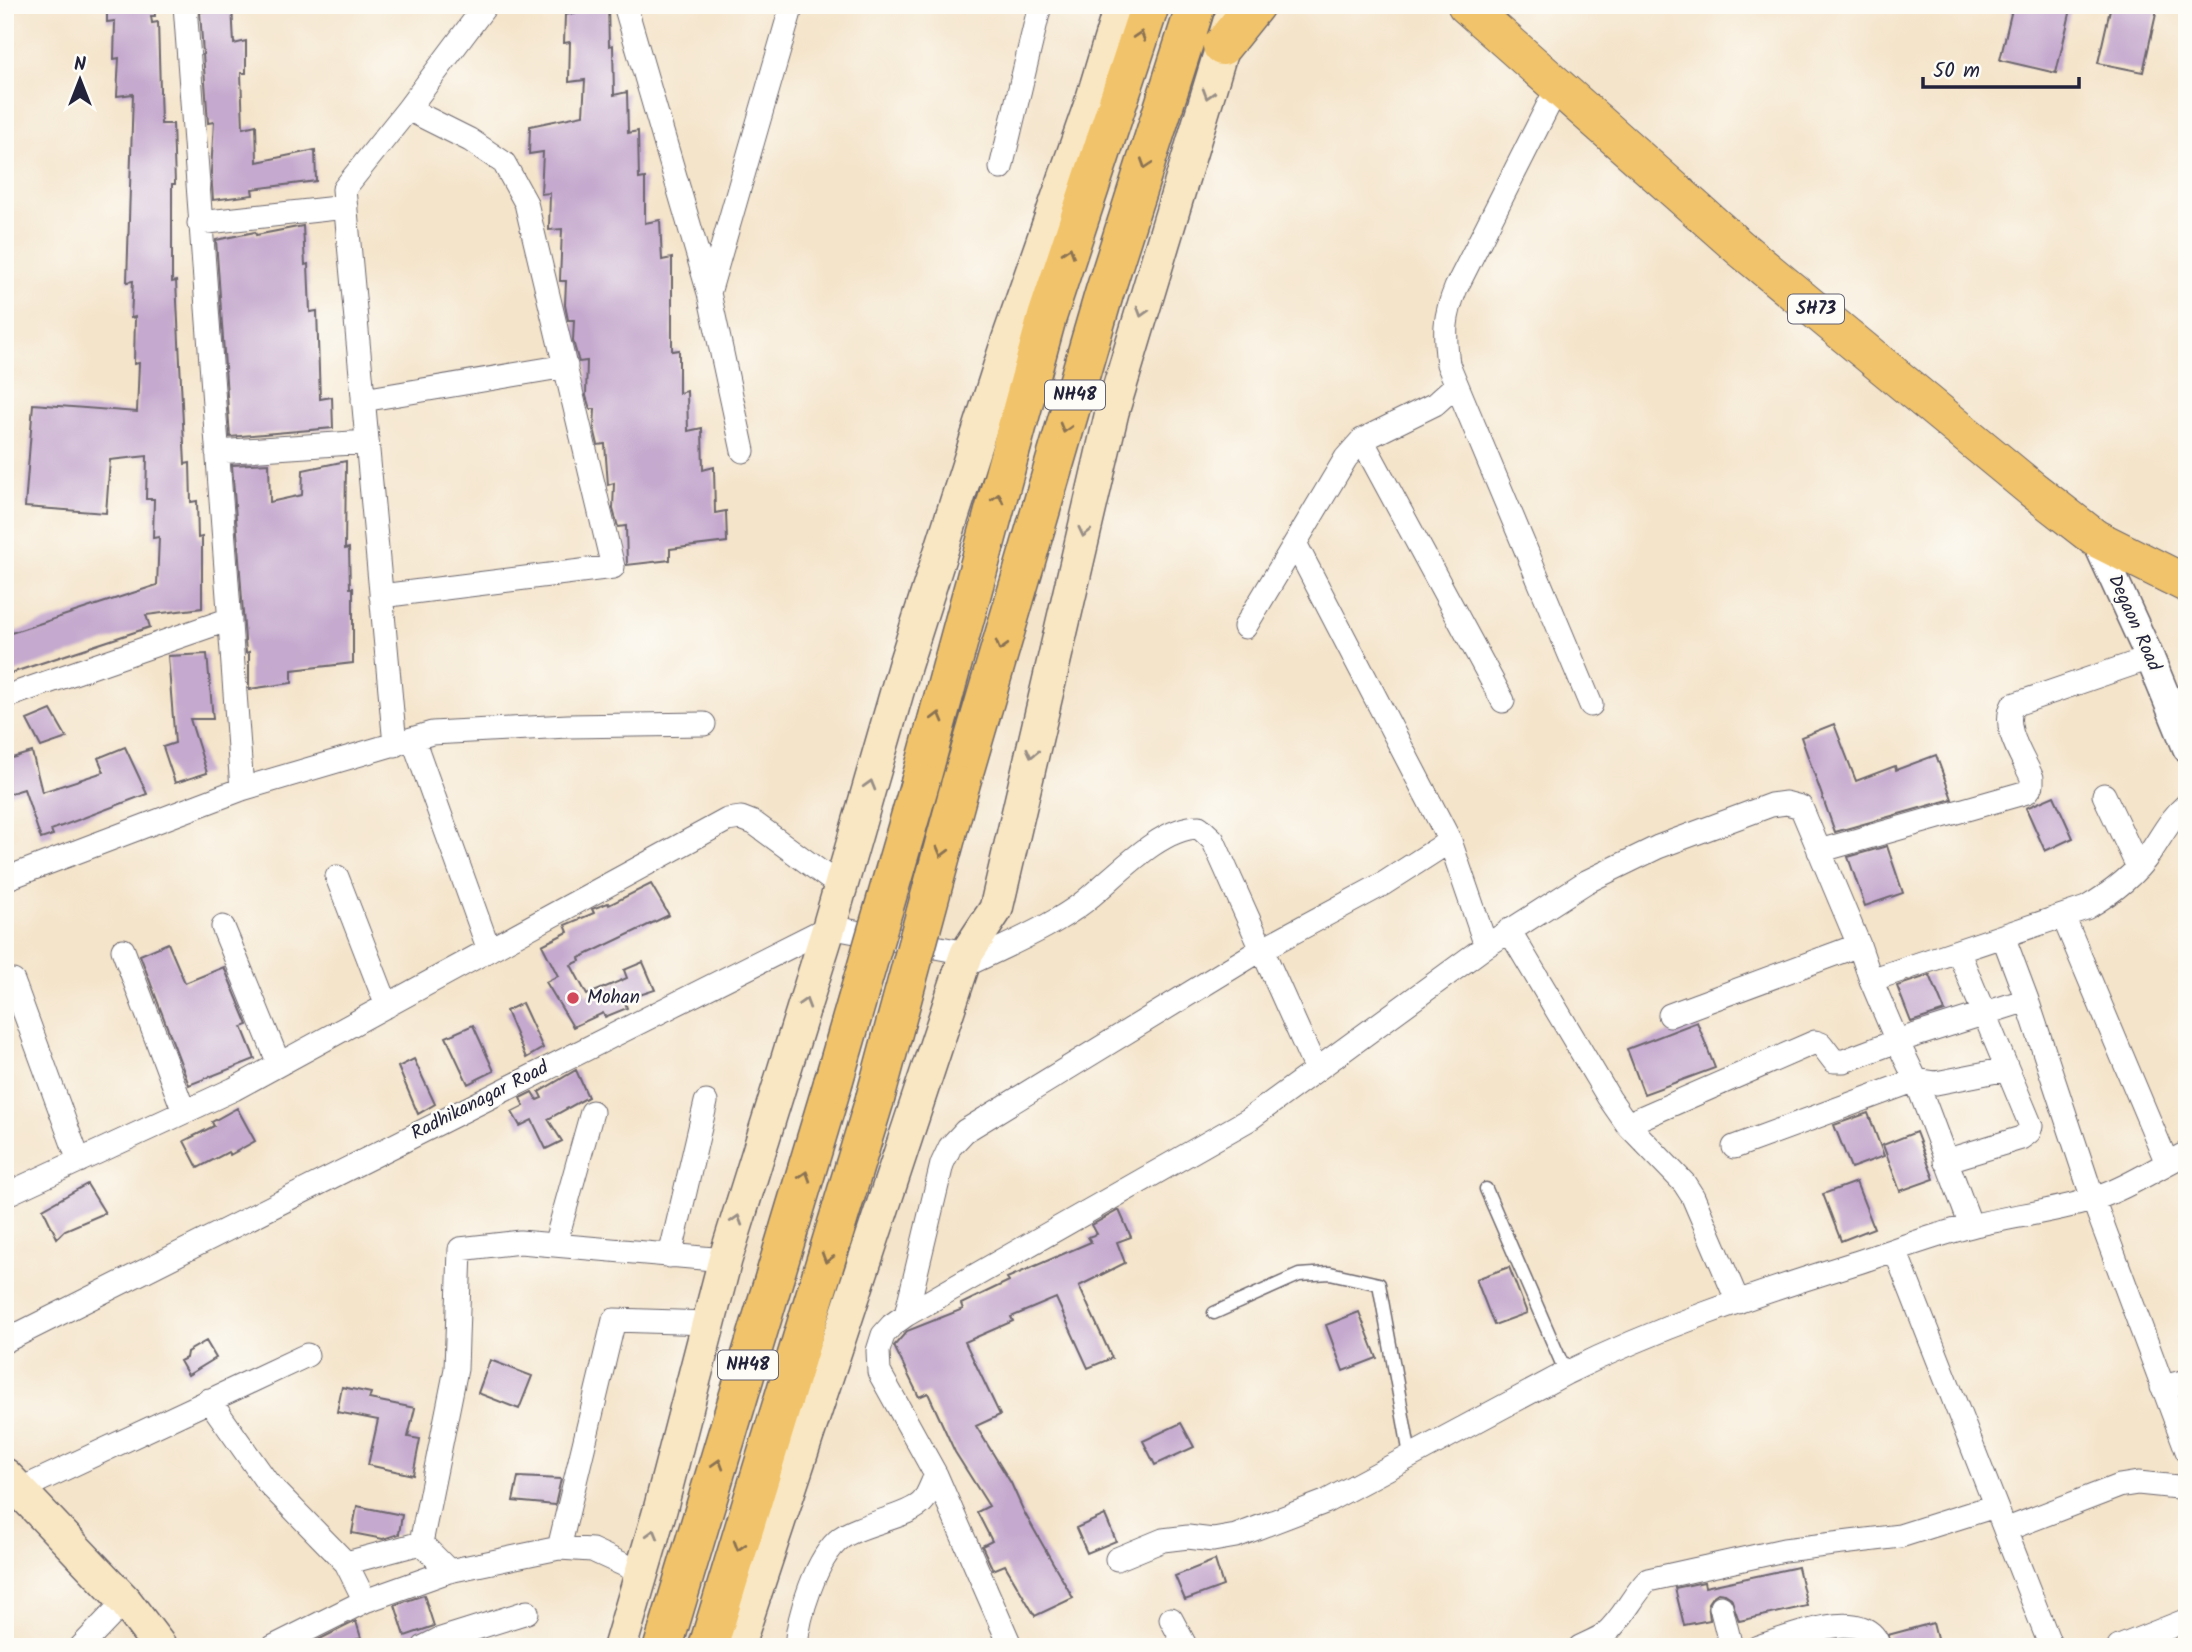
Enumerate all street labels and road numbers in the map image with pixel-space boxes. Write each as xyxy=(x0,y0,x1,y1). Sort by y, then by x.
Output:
road number: SH73 xyxy=(1788,295,1844,324)
road number: NH48 xyxy=(1045,380,1105,410)
street label: Degaon Road xyxy=(2099,570,2169,677)
street label: Radhikanagar Road xyxy=(406,1053,555,1149)
road number: NH48 xyxy=(718,1350,778,1380)

